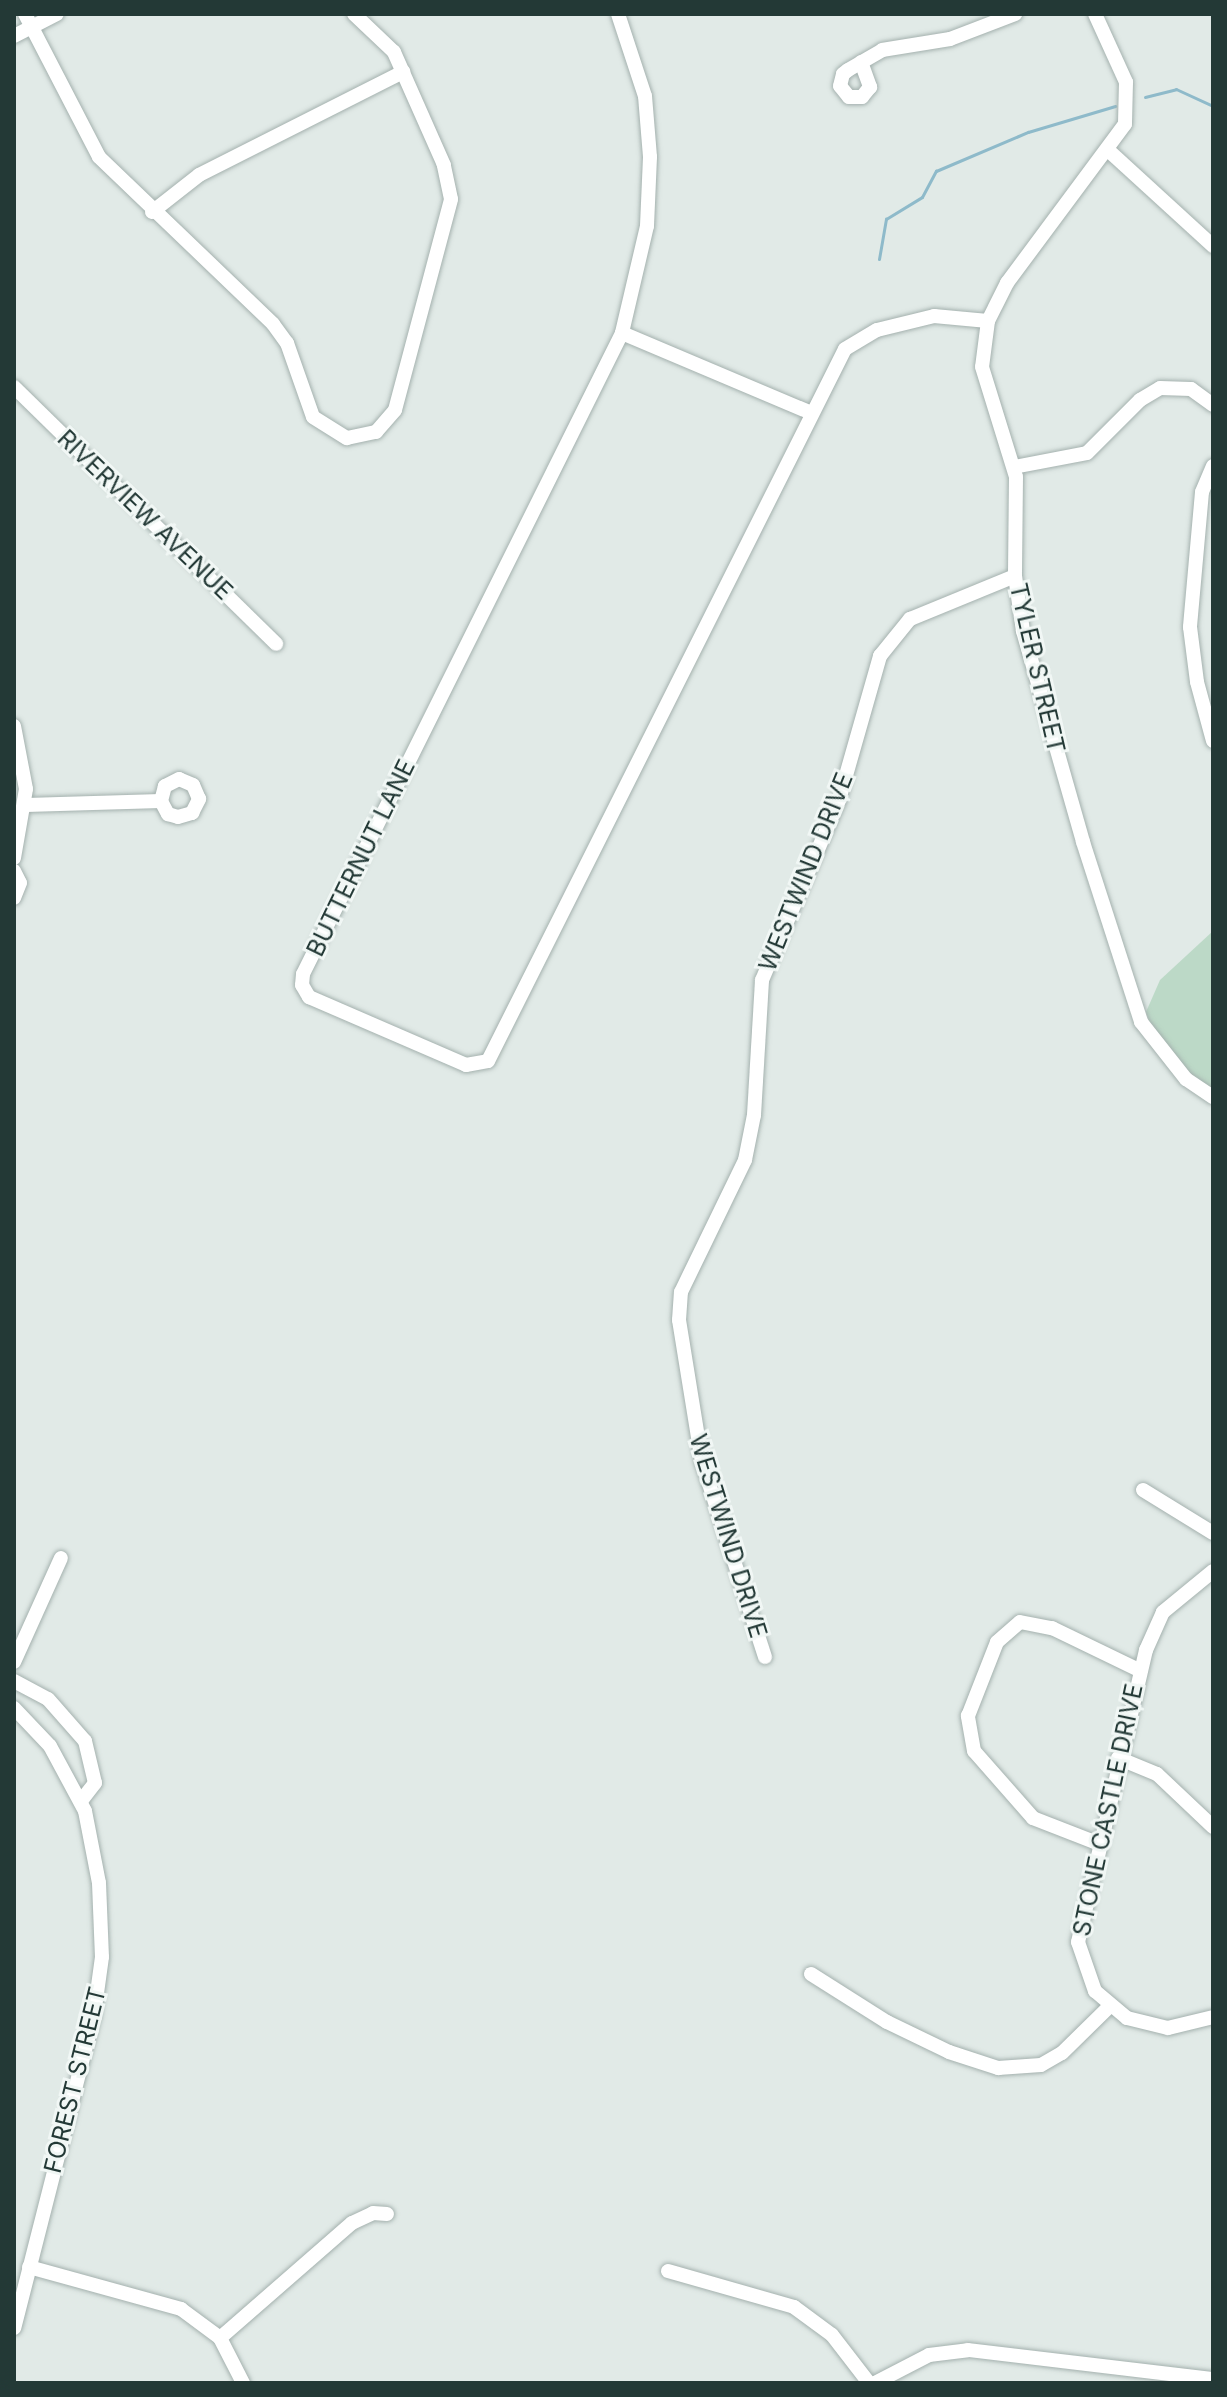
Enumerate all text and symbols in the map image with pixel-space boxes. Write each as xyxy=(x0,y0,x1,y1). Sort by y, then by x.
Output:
street label: RIVERVIEW AVENUE xyxy=(52,424,238,606)
street label: TYLER STREET xyxy=(1003,580,1071,756)
street label: BUTTERNUT LANE xyxy=(301,755,421,961)
street label: WESTWIND DRIVE xyxy=(753,769,859,975)
street label: WESTWIND DRIVE xyxy=(683,1431,773,1641)
street label: STONE CASTLE DRIVE xyxy=(1067,1681,1149,1939)
street label: FOREST STREET xyxy=(38,1984,112,2176)

